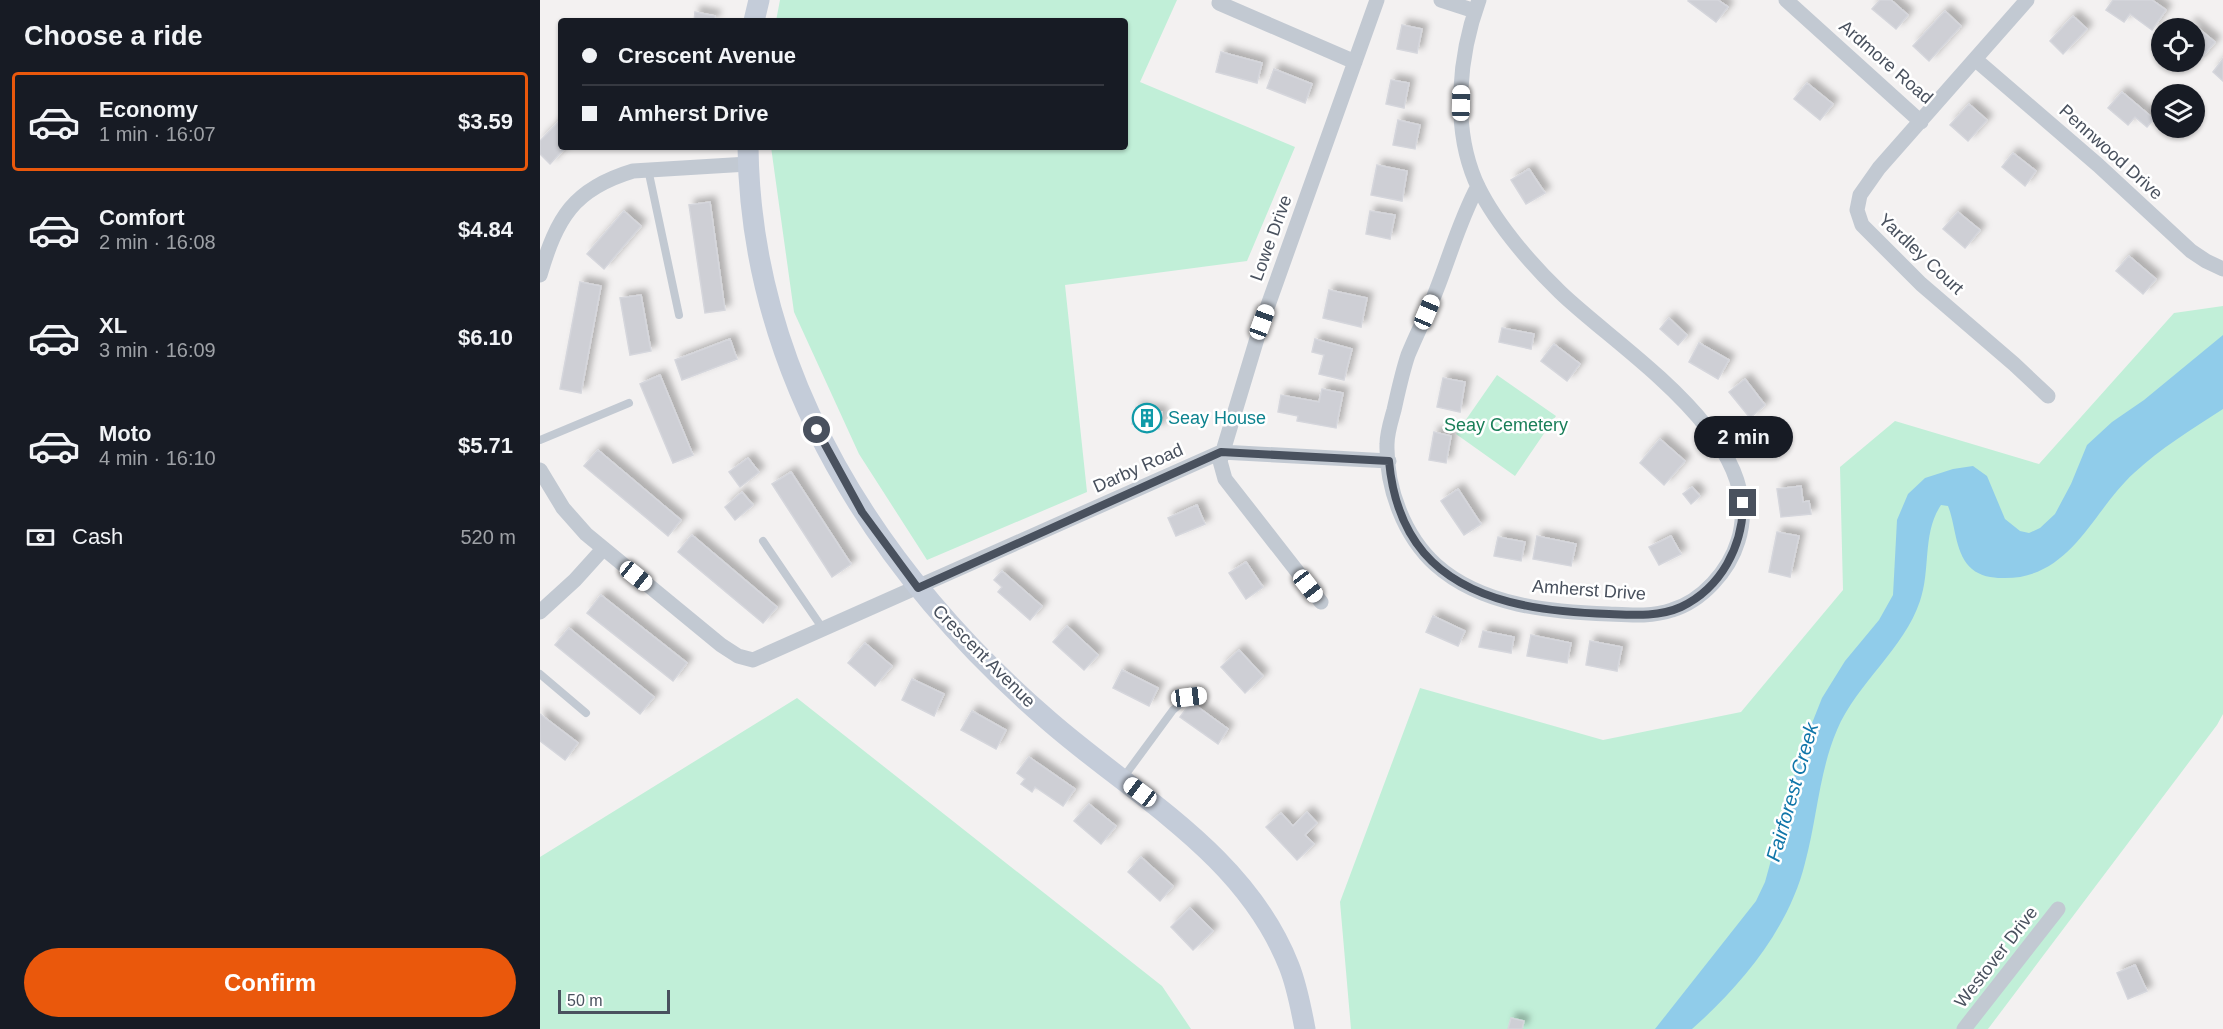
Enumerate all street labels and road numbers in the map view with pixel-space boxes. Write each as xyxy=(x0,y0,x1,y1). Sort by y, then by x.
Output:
street label: Ardmore Road xyxy=(1835,16,1937,108)
street label: Pennwood Drive xyxy=(2055,100,2167,204)
street label: Lowe Drive xyxy=(1246,192,1296,284)
street label: Yardley Court xyxy=(1874,210,1968,298)
street label: Darby Road xyxy=(1090,439,1186,497)
street label: Amherst Drive xyxy=(1531,576,1647,604)
street label: Crescent Avenue xyxy=(929,601,1039,711)
street label: Westover Drive xyxy=(1950,902,2042,1012)

